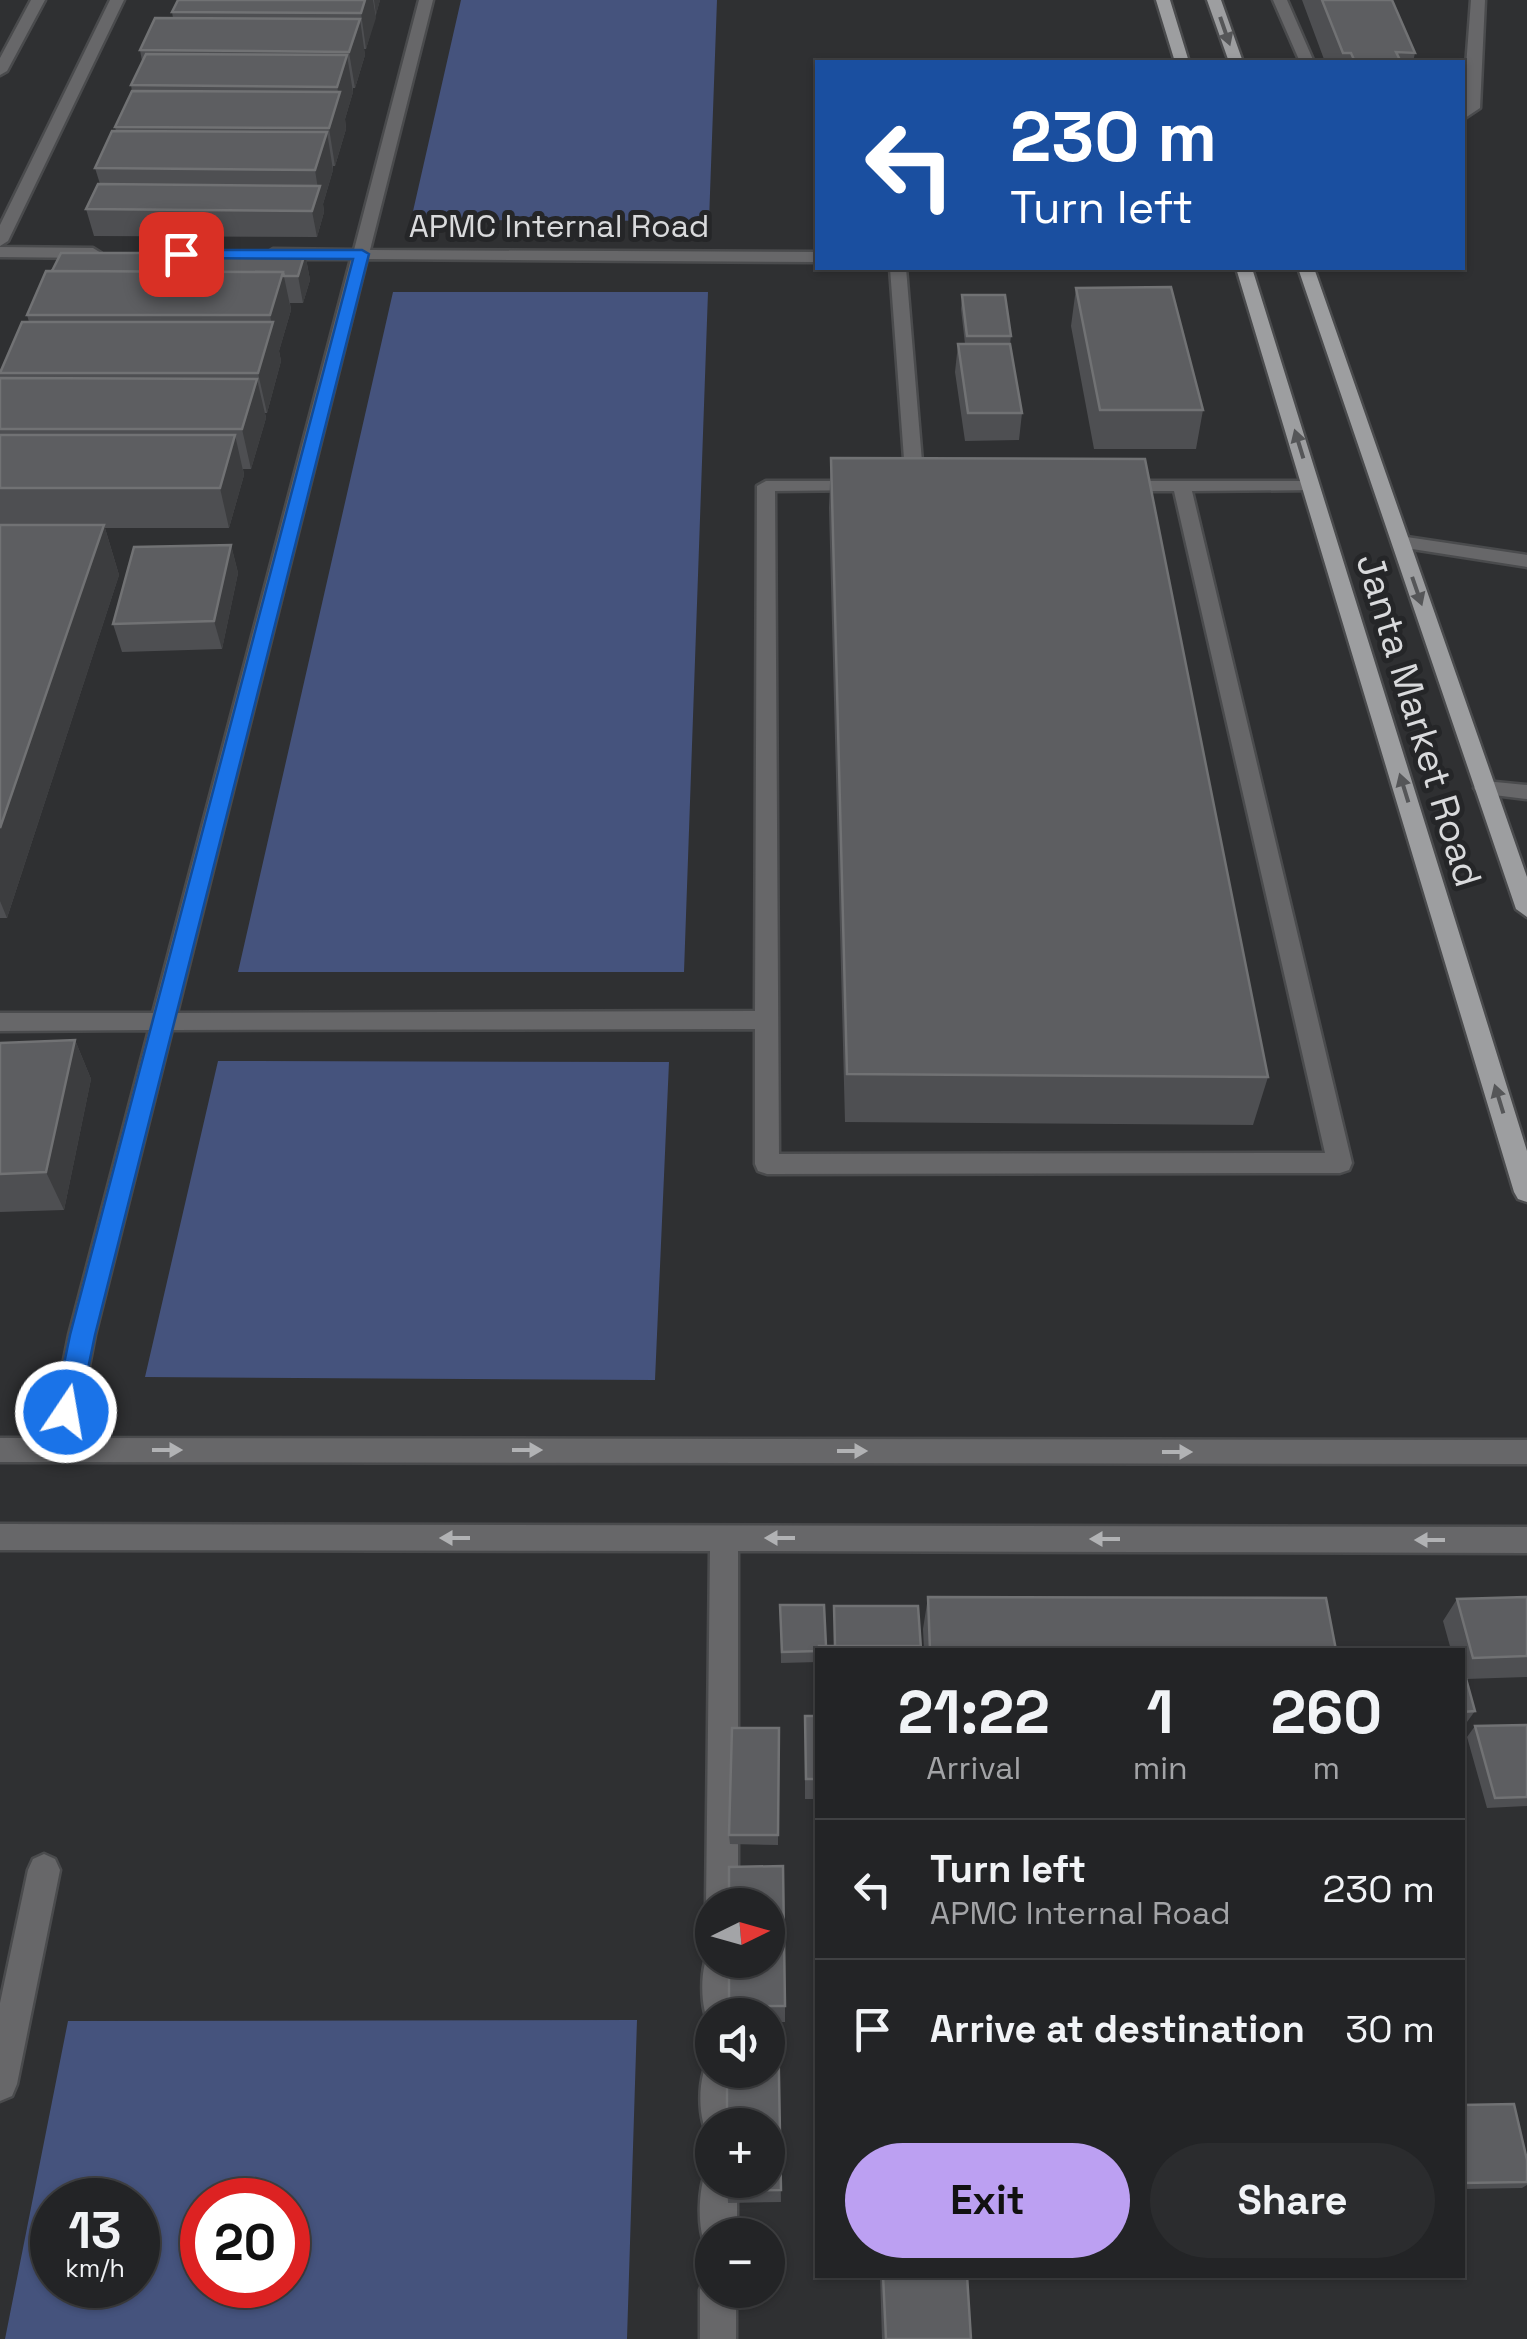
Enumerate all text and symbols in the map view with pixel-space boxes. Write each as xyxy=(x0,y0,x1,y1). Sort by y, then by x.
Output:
one-way arrow xyxy=(1219,17,1234,47)
text: 230 m xyxy=(1010,92,1217,181)
icon: left xyxy=(845,100,975,230)
text: Turn left xyxy=(1010,179,1193,236)
street label: APMC Internal Road xyxy=(409,206,709,246)
pin xyxy=(139,212,224,297)
icon: arrive xyxy=(154,227,209,282)
one-way arrow xyxy=(1290,429,1305,459)
street label: Janta Market Road xyxy=(1345,548,1493,892)
one-way arrow xyxy=(1411,577,1426,607)
one-way arrow xyxy=(1396,773,1411,803)
one-way arrow xyxy=(1490,1084,1505,1114)
position arrow xyxy=(14,1360,118,1464)
one-way arrow xyxy=(152,1442,184,1458)
one-way arrow xyxy=(512,1443,544,1459)
one-way arrow xyxy=(837,1443,869,1459)
one-way arrow xyxy=(1162,1444,1194,1460)
one-way arrow xyxy=(438,1529,470,1545)
one-way arrow xyxy=(763,1530,795,1546)
one-way arrow xyxy=(1088,1531,1120,1547)
one-way arrow xyxy=(1413,1532,1445,1548)
text: 21:22 xyxy=(898,1674,1050,1751)
text: 1 xyxy=(1147,1674,1174,1751)
text: 260 xyxy=(1270,1674,1382,1751)
text: Arrival xyxy=(926,1748,1021,1788)
text: min xyxy=(1133,1748,1188,1788)
text: m xyxy=(1313,1748,1340,1788)
text: Turn left xyxy=(930,1845,1086,1893)
icon: left xyxy=(845,1862,900,1917)
text: 230 m xyxy=(1322,1865,1435,1913)
north arrow xyxy=(695,1888,785,1978)
map controls xyxy=(695,1888,785,2308)
text: APMC Internal Road xyxy=(930,1893,1231,1933)
button: sound xyxy=(695,1998,785,2088)
icon: arrive xyxy=(845,2002,900,2057)
text: Arrive at destination xyxy=(930,2005,1305,2053)
text: 30 m xyxy=(1345,2005,1435,2053)
button: + xyxy=(695,2108,785,2198)
button: Exit xyxy=(845,2143,1130,2258)
button: Share xyxy=(1150,2143,1435,2258)
speed limit sign: 20 xyxy=(180,2178,310,2308)
text: 13 xyxy=(69,2199,122,2263)
button: − xyxy=(695,2218,785,2308)
text: km/h xyxy=(65,2252,125,2284)

